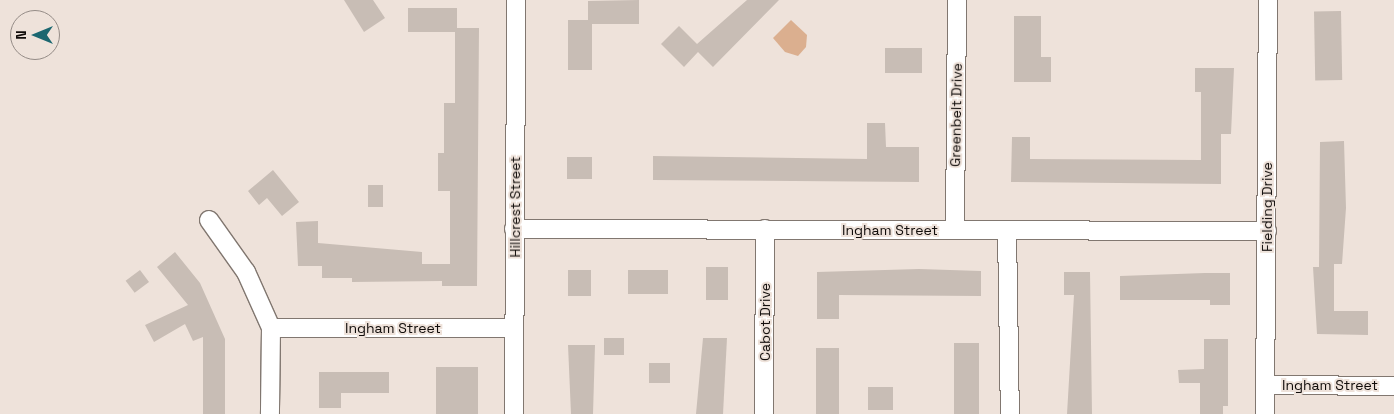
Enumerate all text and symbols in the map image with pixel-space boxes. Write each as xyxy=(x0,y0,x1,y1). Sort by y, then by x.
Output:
north arrow xyxy=(10,10,60,60)
text: N xyxy=(12,30,30,40)
street label: Greenbelt Drive xyxy=(947,63,965,167)
street label: Hillcrest Street xyxy=(507,156,523,258)
street label: Fielding Drive xyxy=(1259,162,1275,252)
street label: Ingham Street xyxy=(842,222,938,238)
street label: Cabot Drive xyxy=(757,283,773,361)
street label: Ingham Street xyxy=(345,320,441,336)
street label: Ingham Street xyxy=(1282,377,1378,393)

